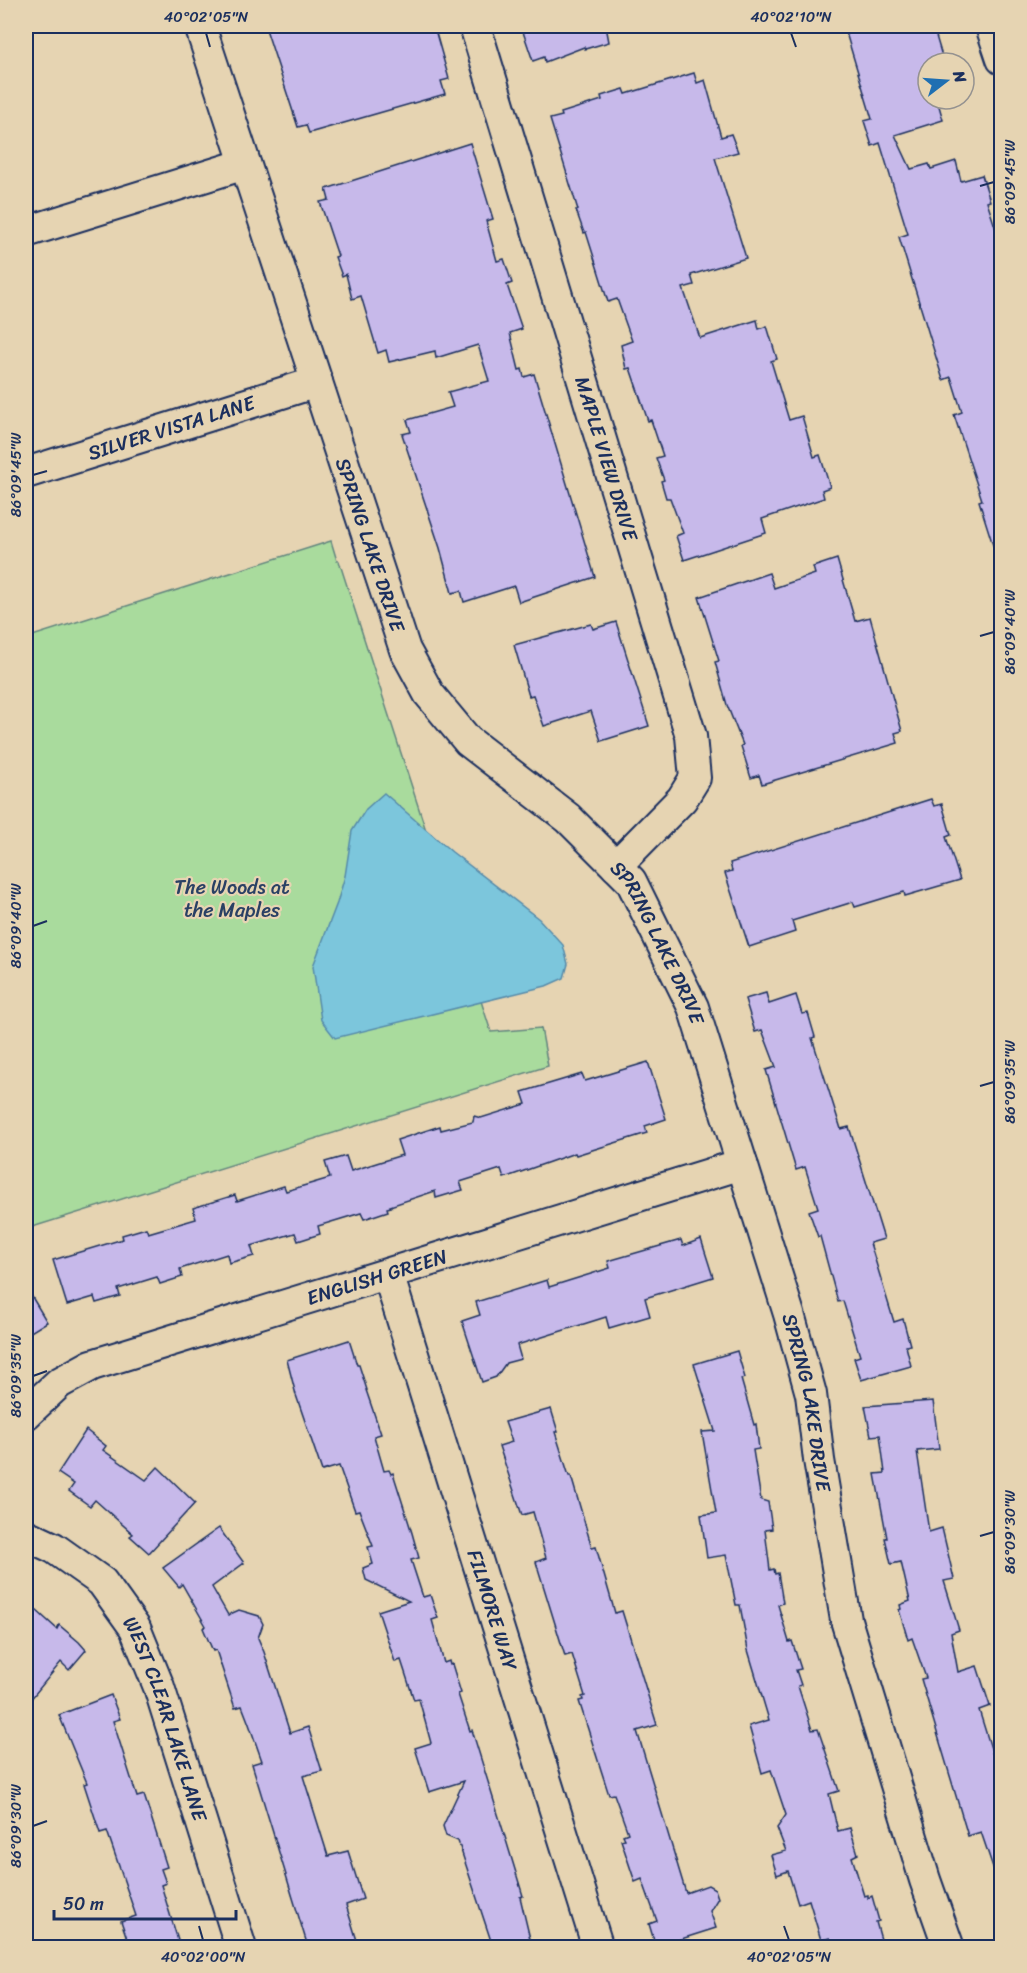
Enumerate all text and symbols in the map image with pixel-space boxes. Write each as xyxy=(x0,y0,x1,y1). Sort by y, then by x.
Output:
text: 40°02'05"N xyxy=(164,4,249,30)
text: 40°02'10"N xyxy=(750,4,832,30)
north arrow xyxy=(916,51,976,111)
text: N xyxy=(944,66,976,87)
text: 86°09'45"W xyxy=(997,139,1023,224)
street label: MAPLE VIEW DRIVE xyxy=(565,372,648,547)
street label: SILVER VISTA LANE xyxy=(83,385,261,471)
text: 86°09'45"W xyxy=(3,432,29,517)
street label: SPRING LAKE DRIVE xyxy=(325,453,415,638)
text: 86°09'40"W xyxy=(997,589,1023,674)
street label: SPRING LAKE DRIVE xyxy=(601,852,715,1030)
park label: The Woods at the Maples xyxy=(174,870,290,928)
text: 86°09'40"W xyxy=(3,883,29,968)
text: 86°09'35"W xyxy=(997,1040,1023,1124)
street label: ENGLISH GREEN xyxy=(302,1239,452,1316)
street label: SPRING LAKE DRIVE xyxy=(772,1309,841,1496)
text: 86°09'35"W xyxy=(3,1334,29,1418)
text: 86°09'30"W xyxy=(997,1490,1023,1574)
street label: FILMORE WAY xyxy=(457,1545,528,1676)
street label: WEST CLEAR LAKE LANE xyxy=(113,1608,218,1827)
text: 86°09'30"W xyxy=(3,1784,29,1868)
scale bar xyxy=(54,1883,236,1921)
text: 50 m xyxy=(63,1888,104,1920)
text: 40°02'00"N xyxy=(161,1944,246,1970)
text: 40°02'05"N xyxy=(747,1944,832,1970)

